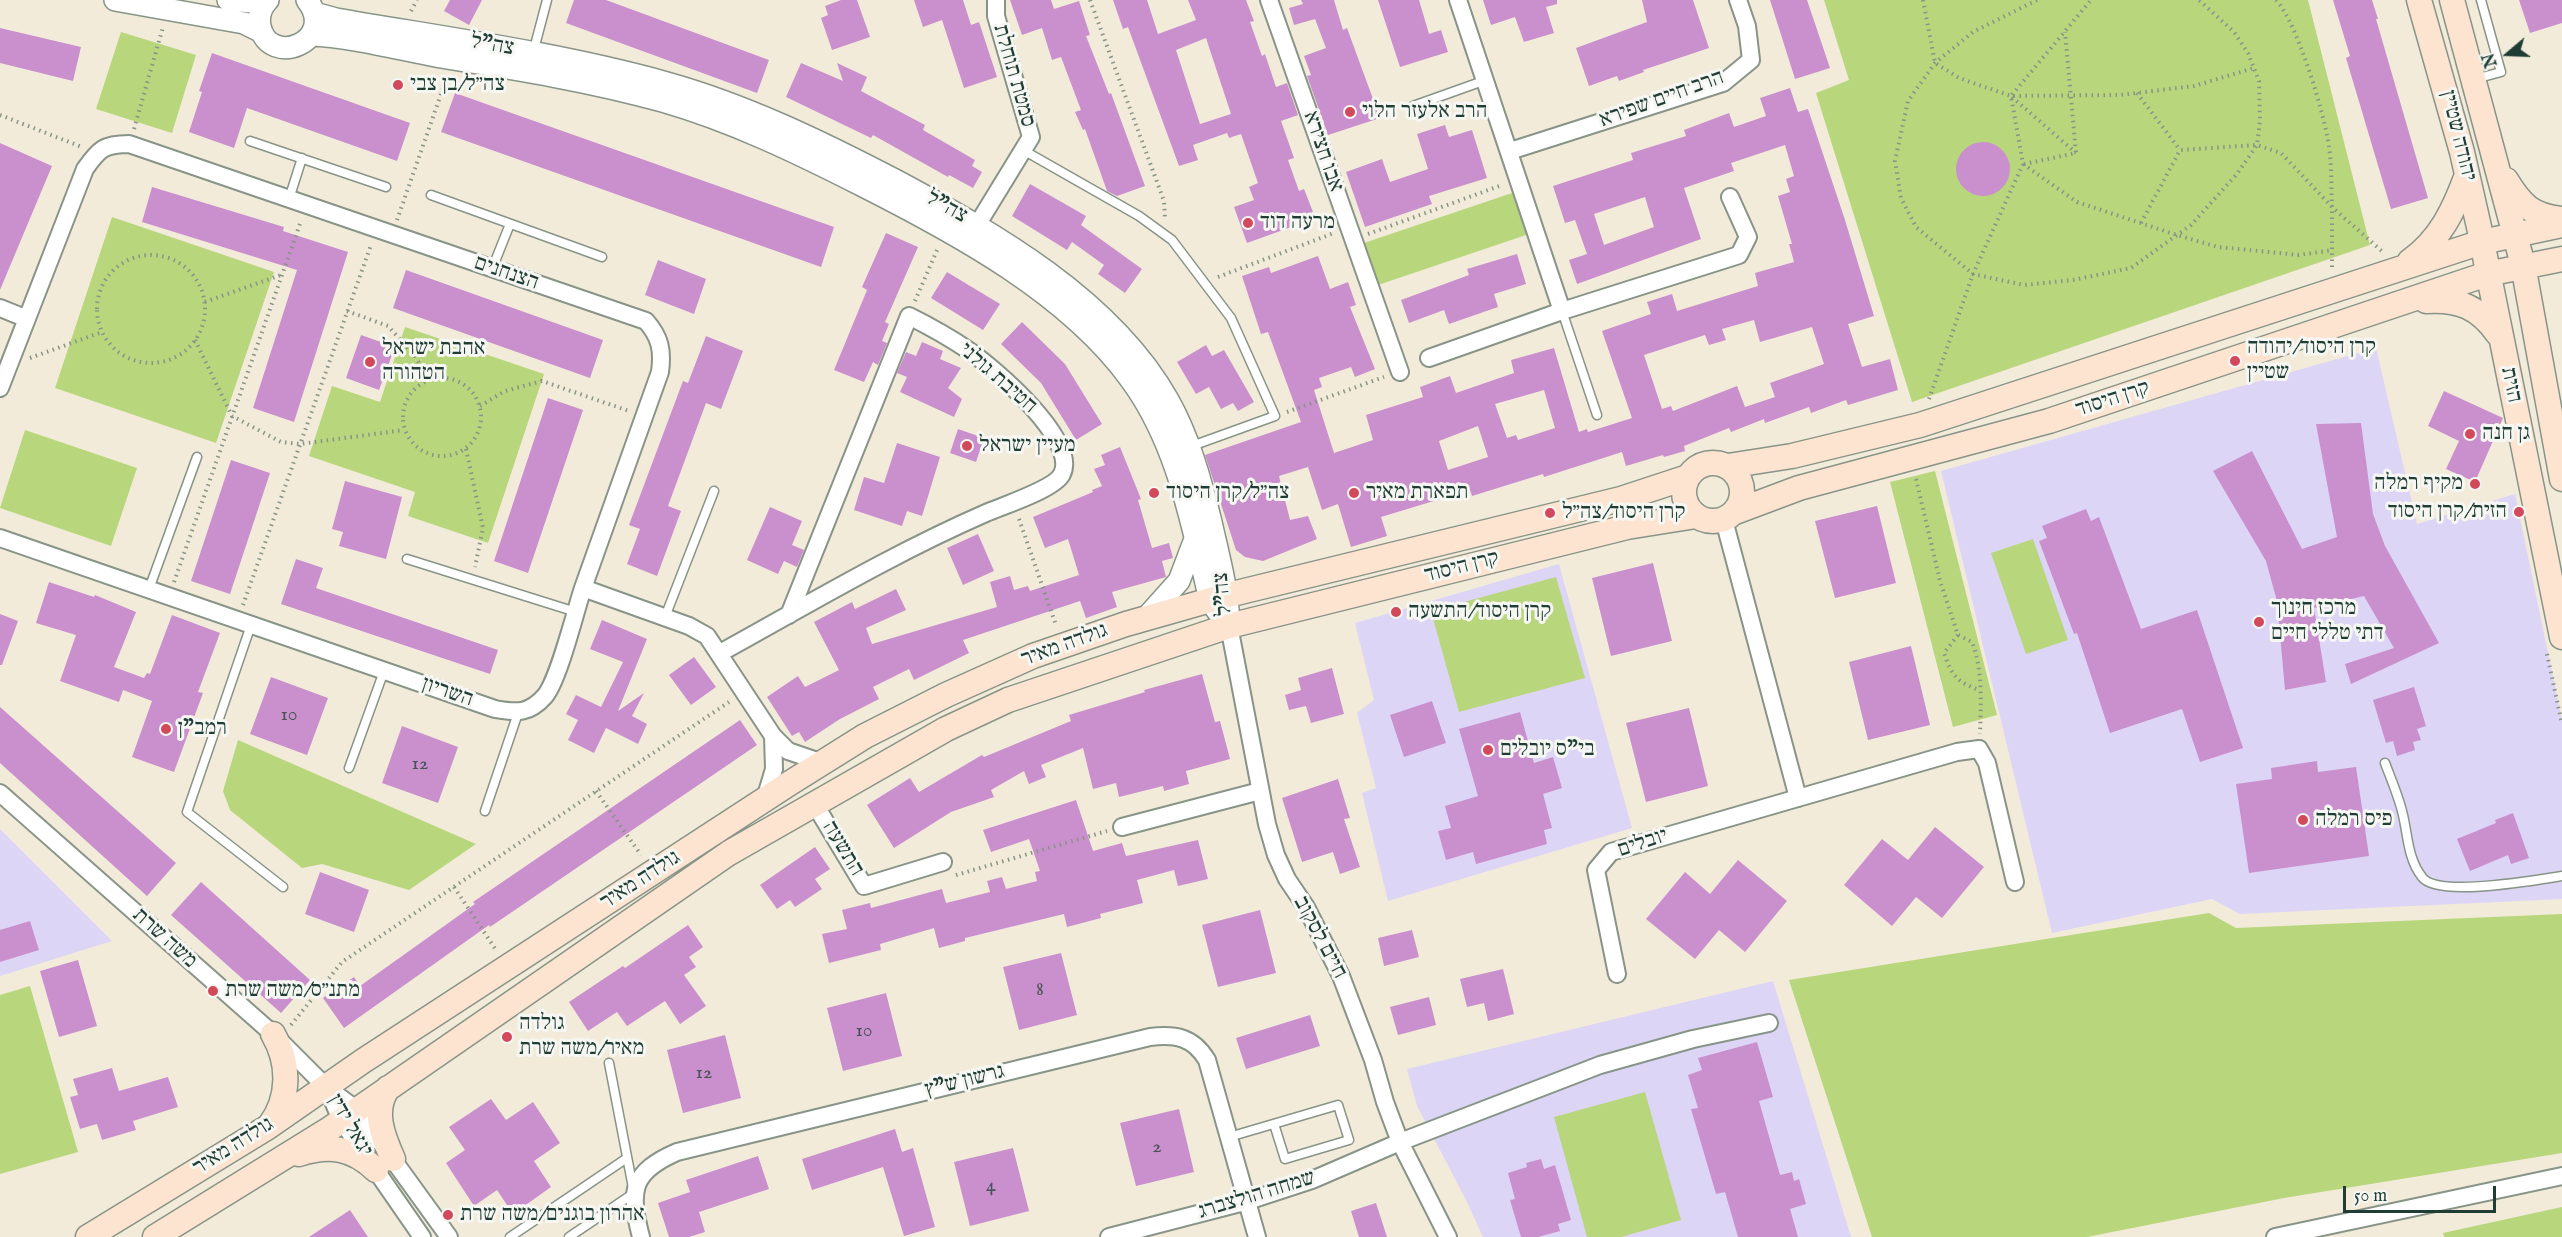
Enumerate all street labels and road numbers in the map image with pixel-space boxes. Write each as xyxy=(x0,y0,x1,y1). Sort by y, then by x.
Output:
street label: סמטת תוחלת xyxy=(986,22,1040,130)
street label: צה"ל xyxy=(468,29,516,63)
street label: הרב חיים שפירא xyxy=(1596,65,1728,135)
street label: יהודה שטיין xyxy=(2433,88,2481,184)
street label: אבו חצירא xyxy=(1296,108,1348,196)
street label: צה"ל xyxy=(920,186,972,230)
street label: הצנחנים xyxy=(470,251,542,297)
street label: חטיבת גולני xyxy=(952,338,1042,420)
street label: הזית xyxy=(2493,365,2527,405)
street label: קרן היסוד xyxy=(2073,376,2153,424)
street label: קרן היסוד xyxy=(1422,546,1502,590)
street label: צה"ל xyxy=(1209,571,1239,617)
street label: גולדה מאיר xyxy=(1018,618,1112,674)
street label: השריון xyxy=(418,672,476,714)
street label: התשעה xyxy=(815,817,869,881)
street label: יובלים xyxy=(1615,824,1671,864)
street label: גולדה מאיר xyxy=(596,845,686,917)
street label: חיים לסקוב xyxy=(1286,892,1352,984)
street label: משה שרת xyxy=(126,903,202,975)
street label: גרשון ש"ץ xyxy=(922,1059,1008,1105)
street label: יגאל ידין xyxy=(321,1090,377,1162)
street label: גולדה מאיר xyxy=(189,1112,279,1182)
street label: שמחה הולצברג xyxy=(1195,1166,1319,1226)

